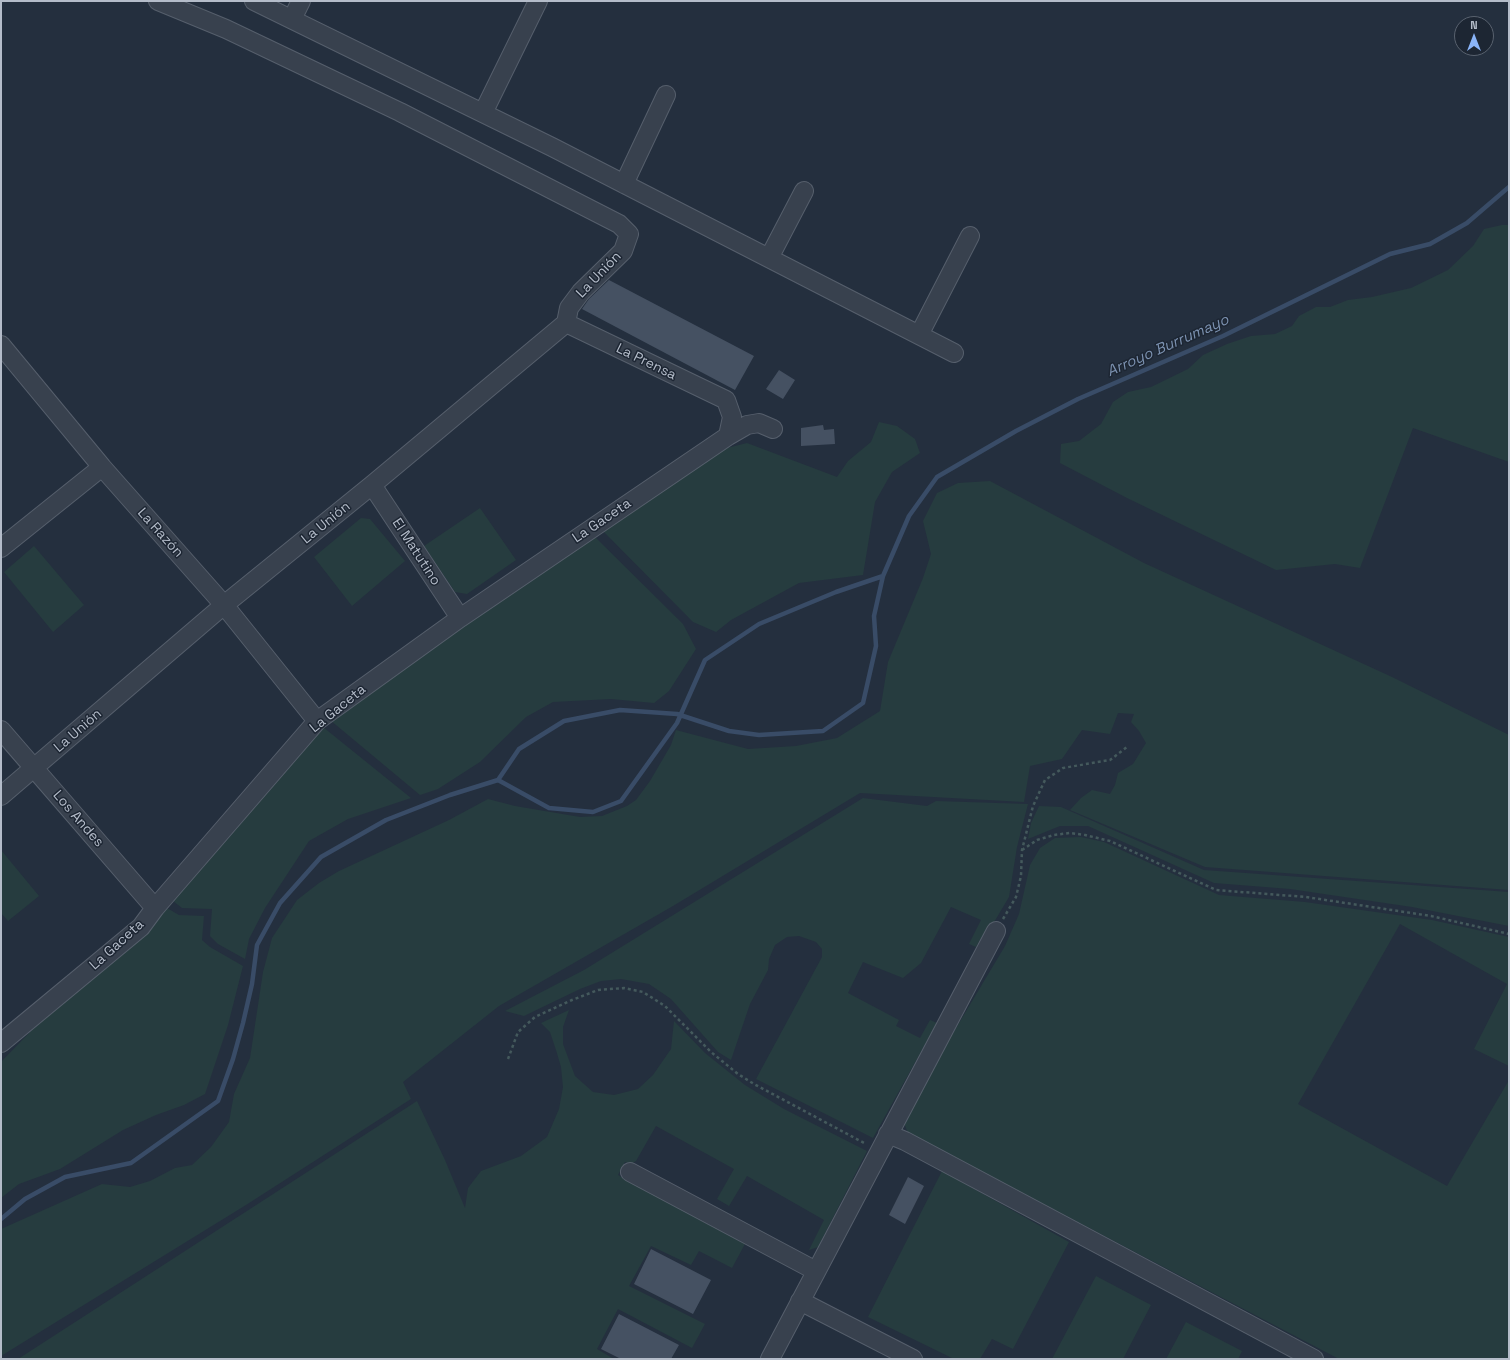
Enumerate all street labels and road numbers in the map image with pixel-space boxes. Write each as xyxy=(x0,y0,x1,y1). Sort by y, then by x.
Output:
street label: La Unión xyxy=(573,248,625,302)
street label: La Prensa xyxy=(613,340,679,384)
street label: La Gaceta xyxy=(569,495,635,547)
street label: La Unión xyxy=(298,498,354,548)
street label: La Razón xyxy=(134,505,186,561)
street label: El Matutino xyxy=(388,515,444,589)
street label: La Gaceta xyxy=(307,681,369,737)
street label: La Unión xyxy=(51,706,105,756)
street label: Los Andes xyxy=(49,787,107,851)
street label: La Gaceta xyxy=(86,916,148,974)

